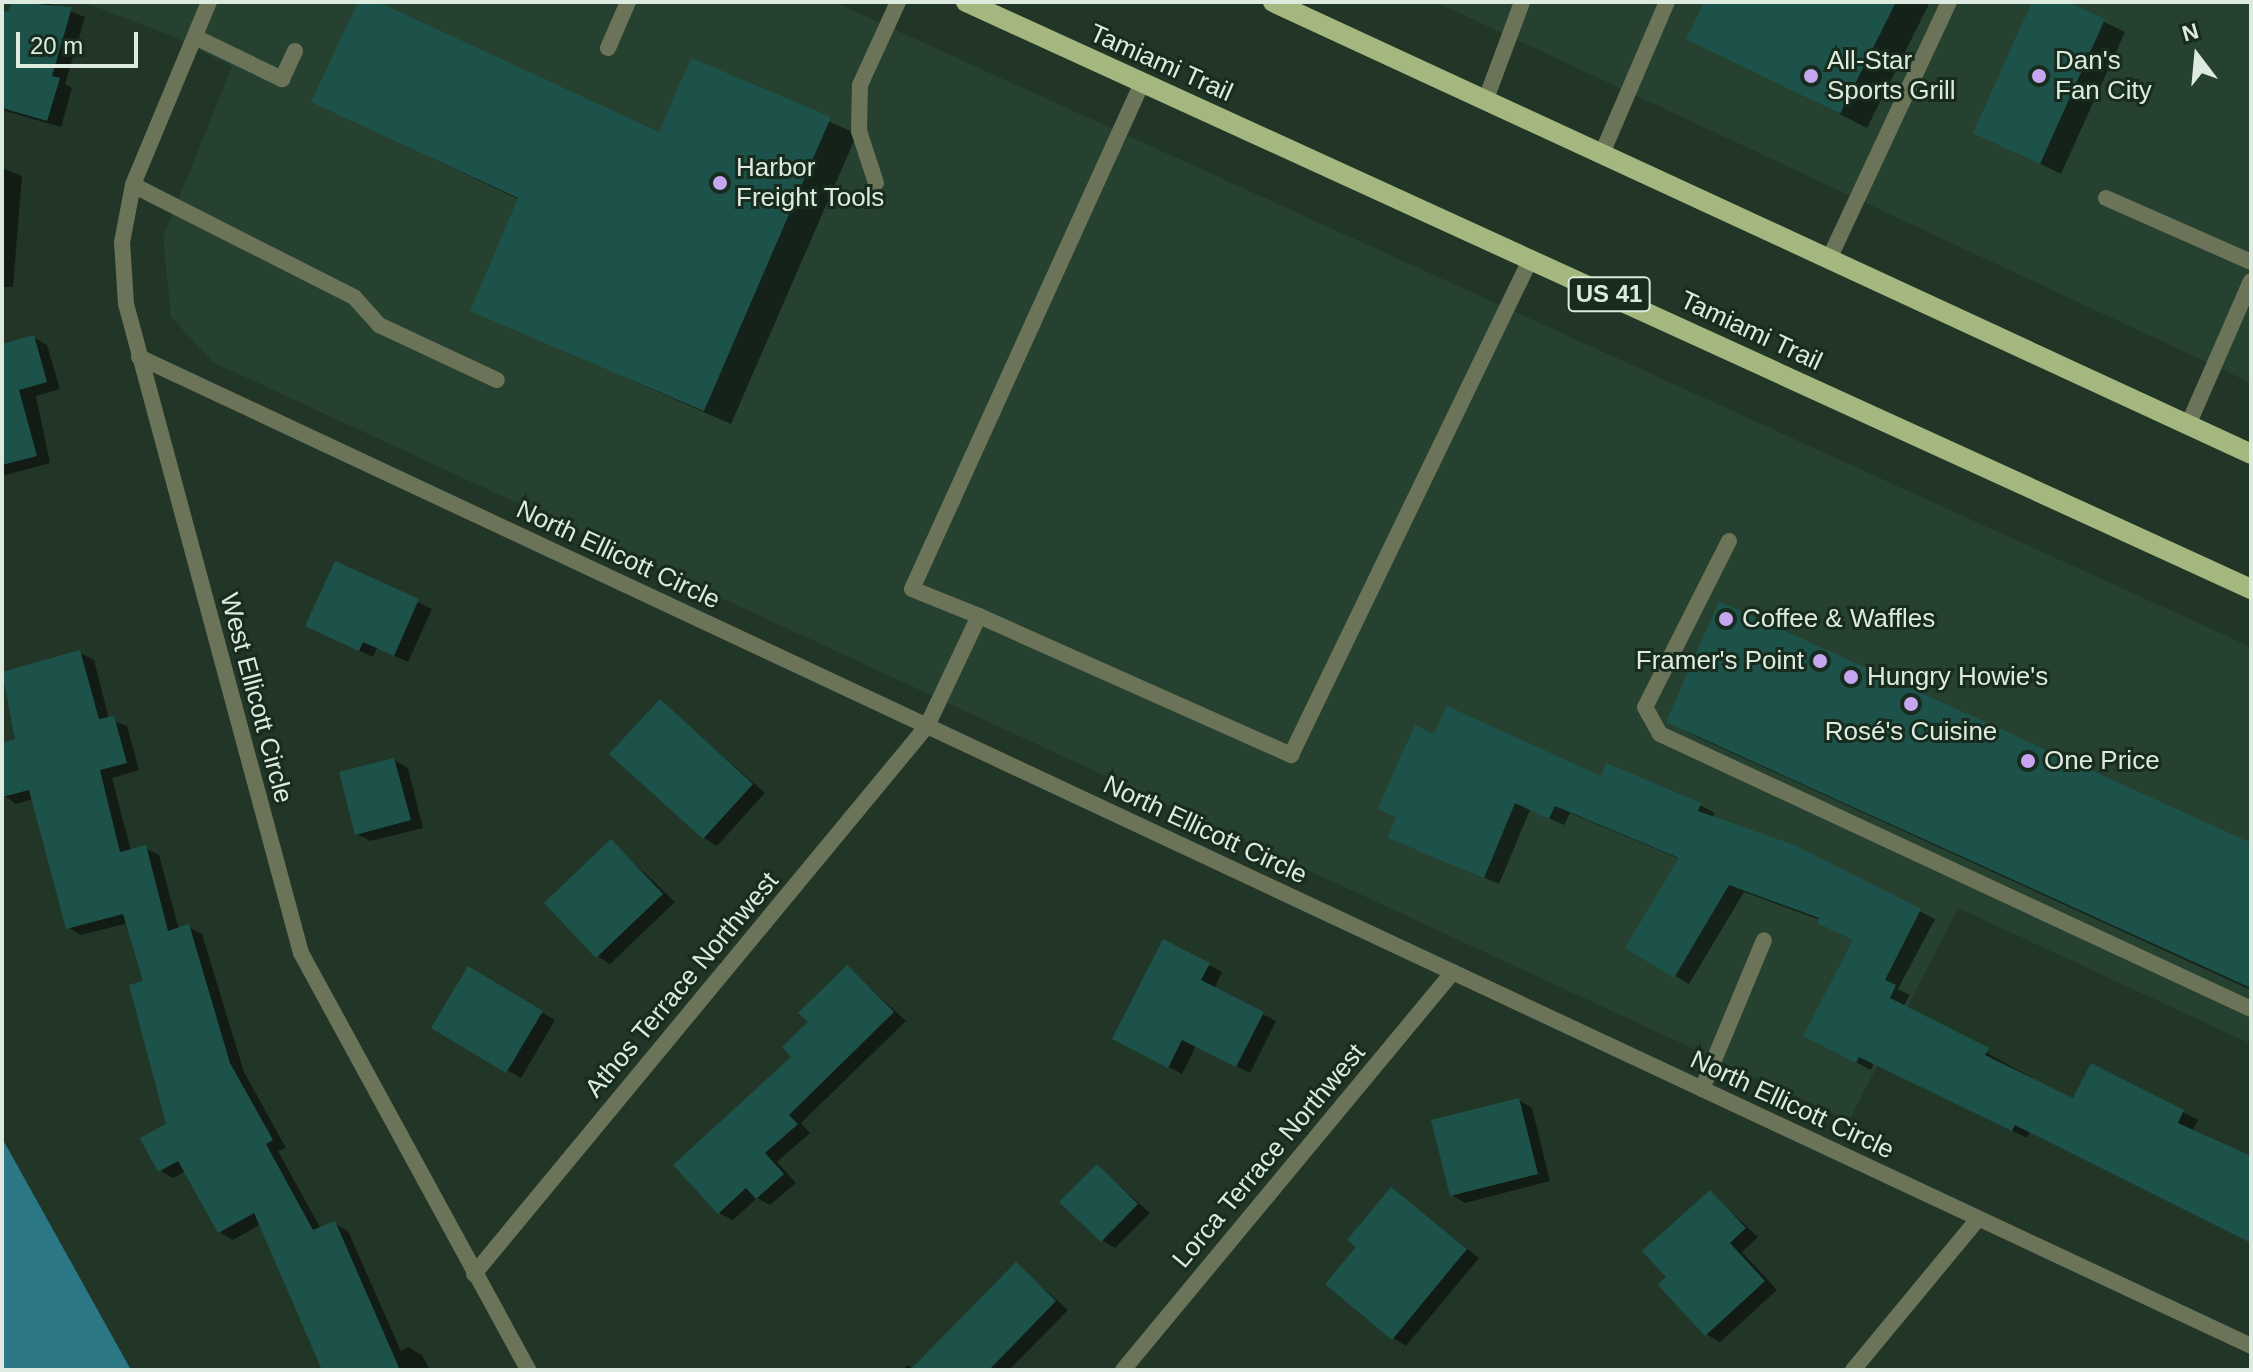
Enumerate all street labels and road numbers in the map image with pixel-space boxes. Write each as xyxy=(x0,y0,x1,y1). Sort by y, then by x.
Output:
street label: Tamiami Trail xyxy=(1084,18,1238,108)
road number: US 41 xyxy=(1567,274,1651,314)
street label: Tamiami Trail xyxy=(1675,284,1827,378)
street label: North Ellicott Circle xyxy=(511,494,725,616)
street label: West Ellicott Circle xyxy=(213,590,299,806)
street label: North Ellicott Circle xyxy=(1098,769,1312,891)
street label: Athos Terrace Northwest xyxy=(579,866,785,1104)
street label: Lorca Terrace Northwest xyxy=(1166,1037,1372,1275)
street label: North Ellicott Circle xyxy=(1685,1044,1899,1166)

